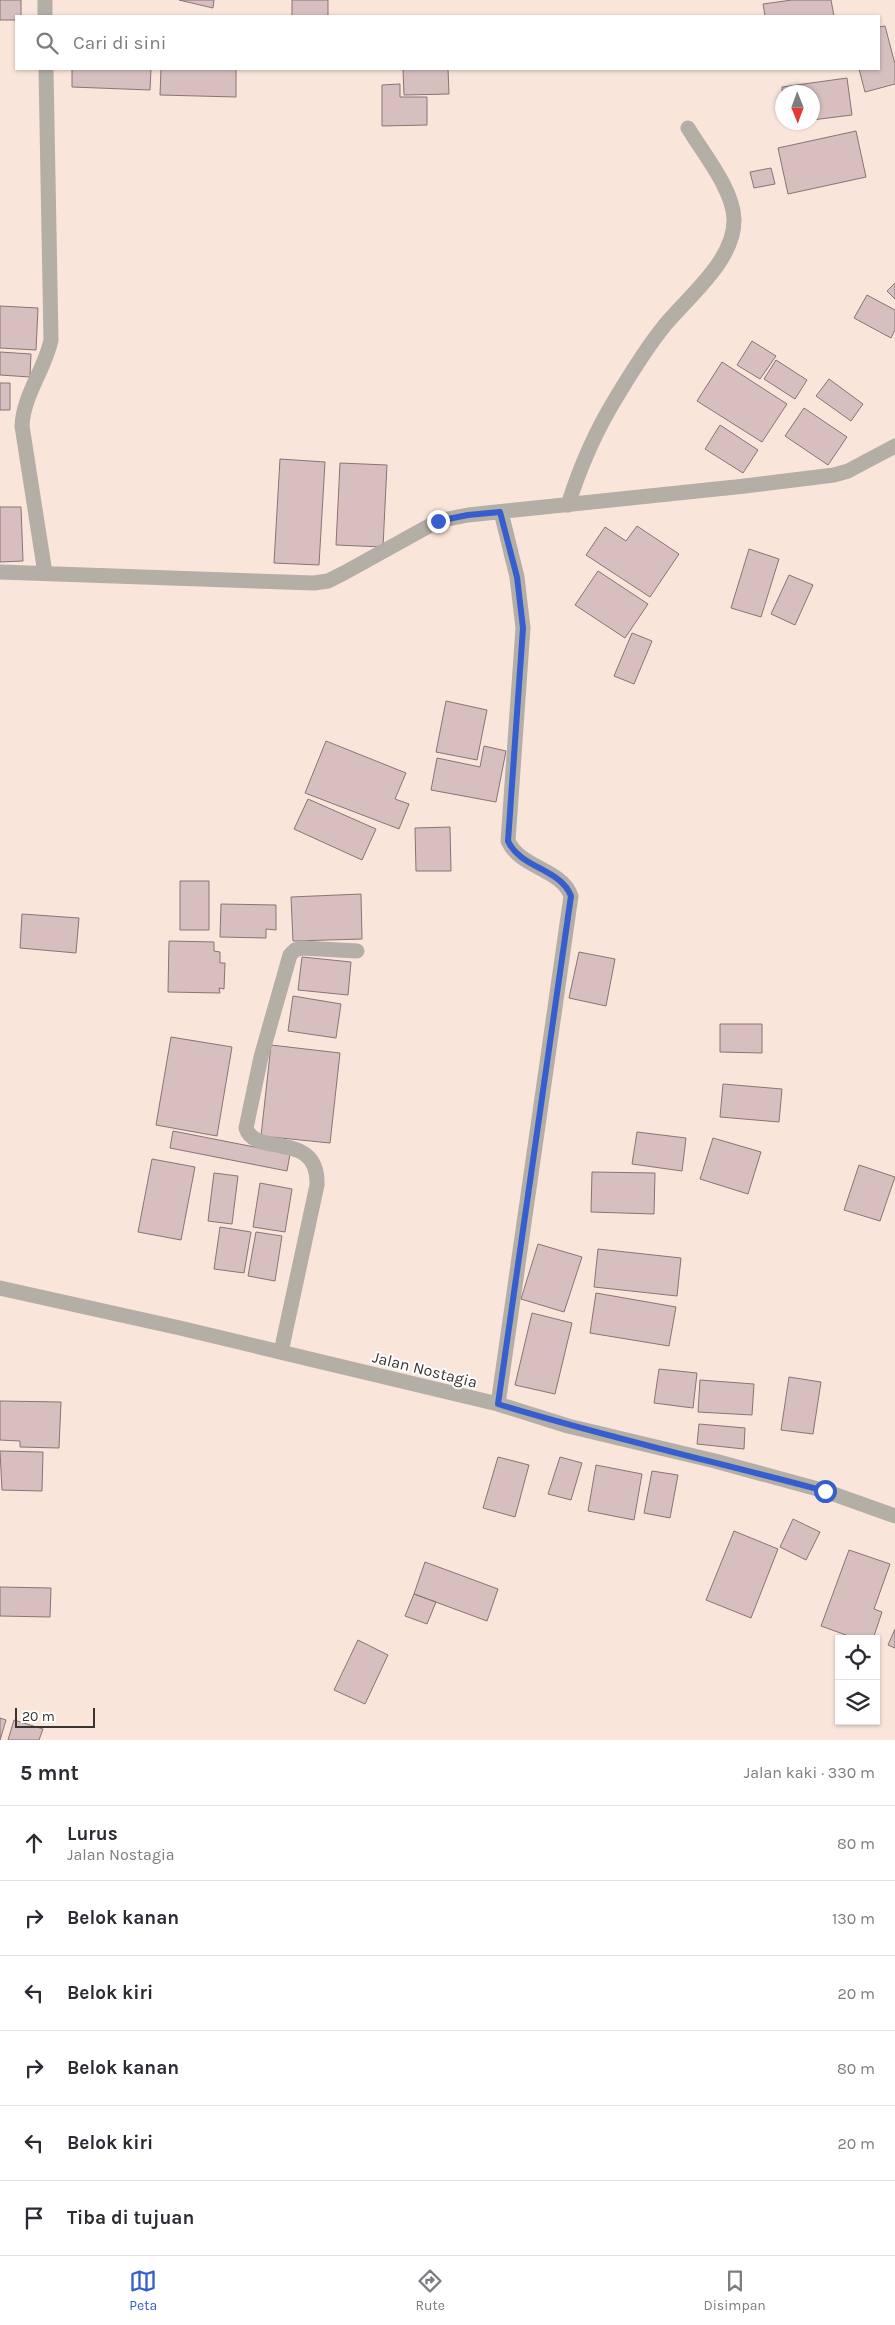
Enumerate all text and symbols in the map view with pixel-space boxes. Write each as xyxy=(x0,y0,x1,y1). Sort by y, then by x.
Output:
search box xyxy=(15,15,880,70)
icon: search xyxy=(33,29,61,57)
text: Cari di sini xyxy=(73,32,166,54)
north arrow xyxy=(775,85,820,130)
route end xyxy=(427,510,450,533)
street label: Jalan Nostagia xyxy=(370,1347,479,1392)
route start xyxy=(814,1480,837,1503)
map controls xyxy=(835,1635,880,1725)
button: locate xyxy=(835,1635,880,1680)
button: layers xyxy=(835,1680,880,1725)
scale bar xyxy=(15,1705,95,1728)
text: 20 m xyxy=(22,1708,55,1725)
text: 5 mnt xyxy=(20,1761,79,1785)
text: Jalan kaki · 330 m xyxy=(744,1763,875,1782)
text: Lurus xyxy=(67,1823,118,1845)
icon: ahead xyxy=(20,1829,48,1857)
text: 80 m xyxy=(837,1834,875,1853)
text: Jalan Nostagia xyxy=(67,1845,175,1864)
icon: right xyxy=(20,1904,48,1932)
text: Belok kanan xyxy=(67,1907,179,1929)
text: 130 m xyxy=(832,1909,875,1928)
icon: left xyxy=(20,1979,48,2007)
text: Belok kiri xyxy=(67,1982,153,2004)
text: 20 m xyxy=(837,1984,875,2003)
icon: right xyxy=(20,2054,48,2082)
text: Belok kanan xyxy=(67,2057,179,2079)
text: 80 m xyxy=(837,2059,875,2078)
icon: left xyxy=(20,2129,48,2157)
text: Belok kiri xyxy=(67,2132,153,2154)
text: 20 m xyxy=(837,2134,875,2153)
icon: arrive xyxy=(20,2204,48,2232)
text: Tiba di tujuan xyxy=(67,2207,194,2229)
tab: Peta xyxy=(129,2267,157,2314)
tab: Rute xyxy=(416,2267,445,2314)
tab: Disimpan xyxy=(703,2267,766,2314)

